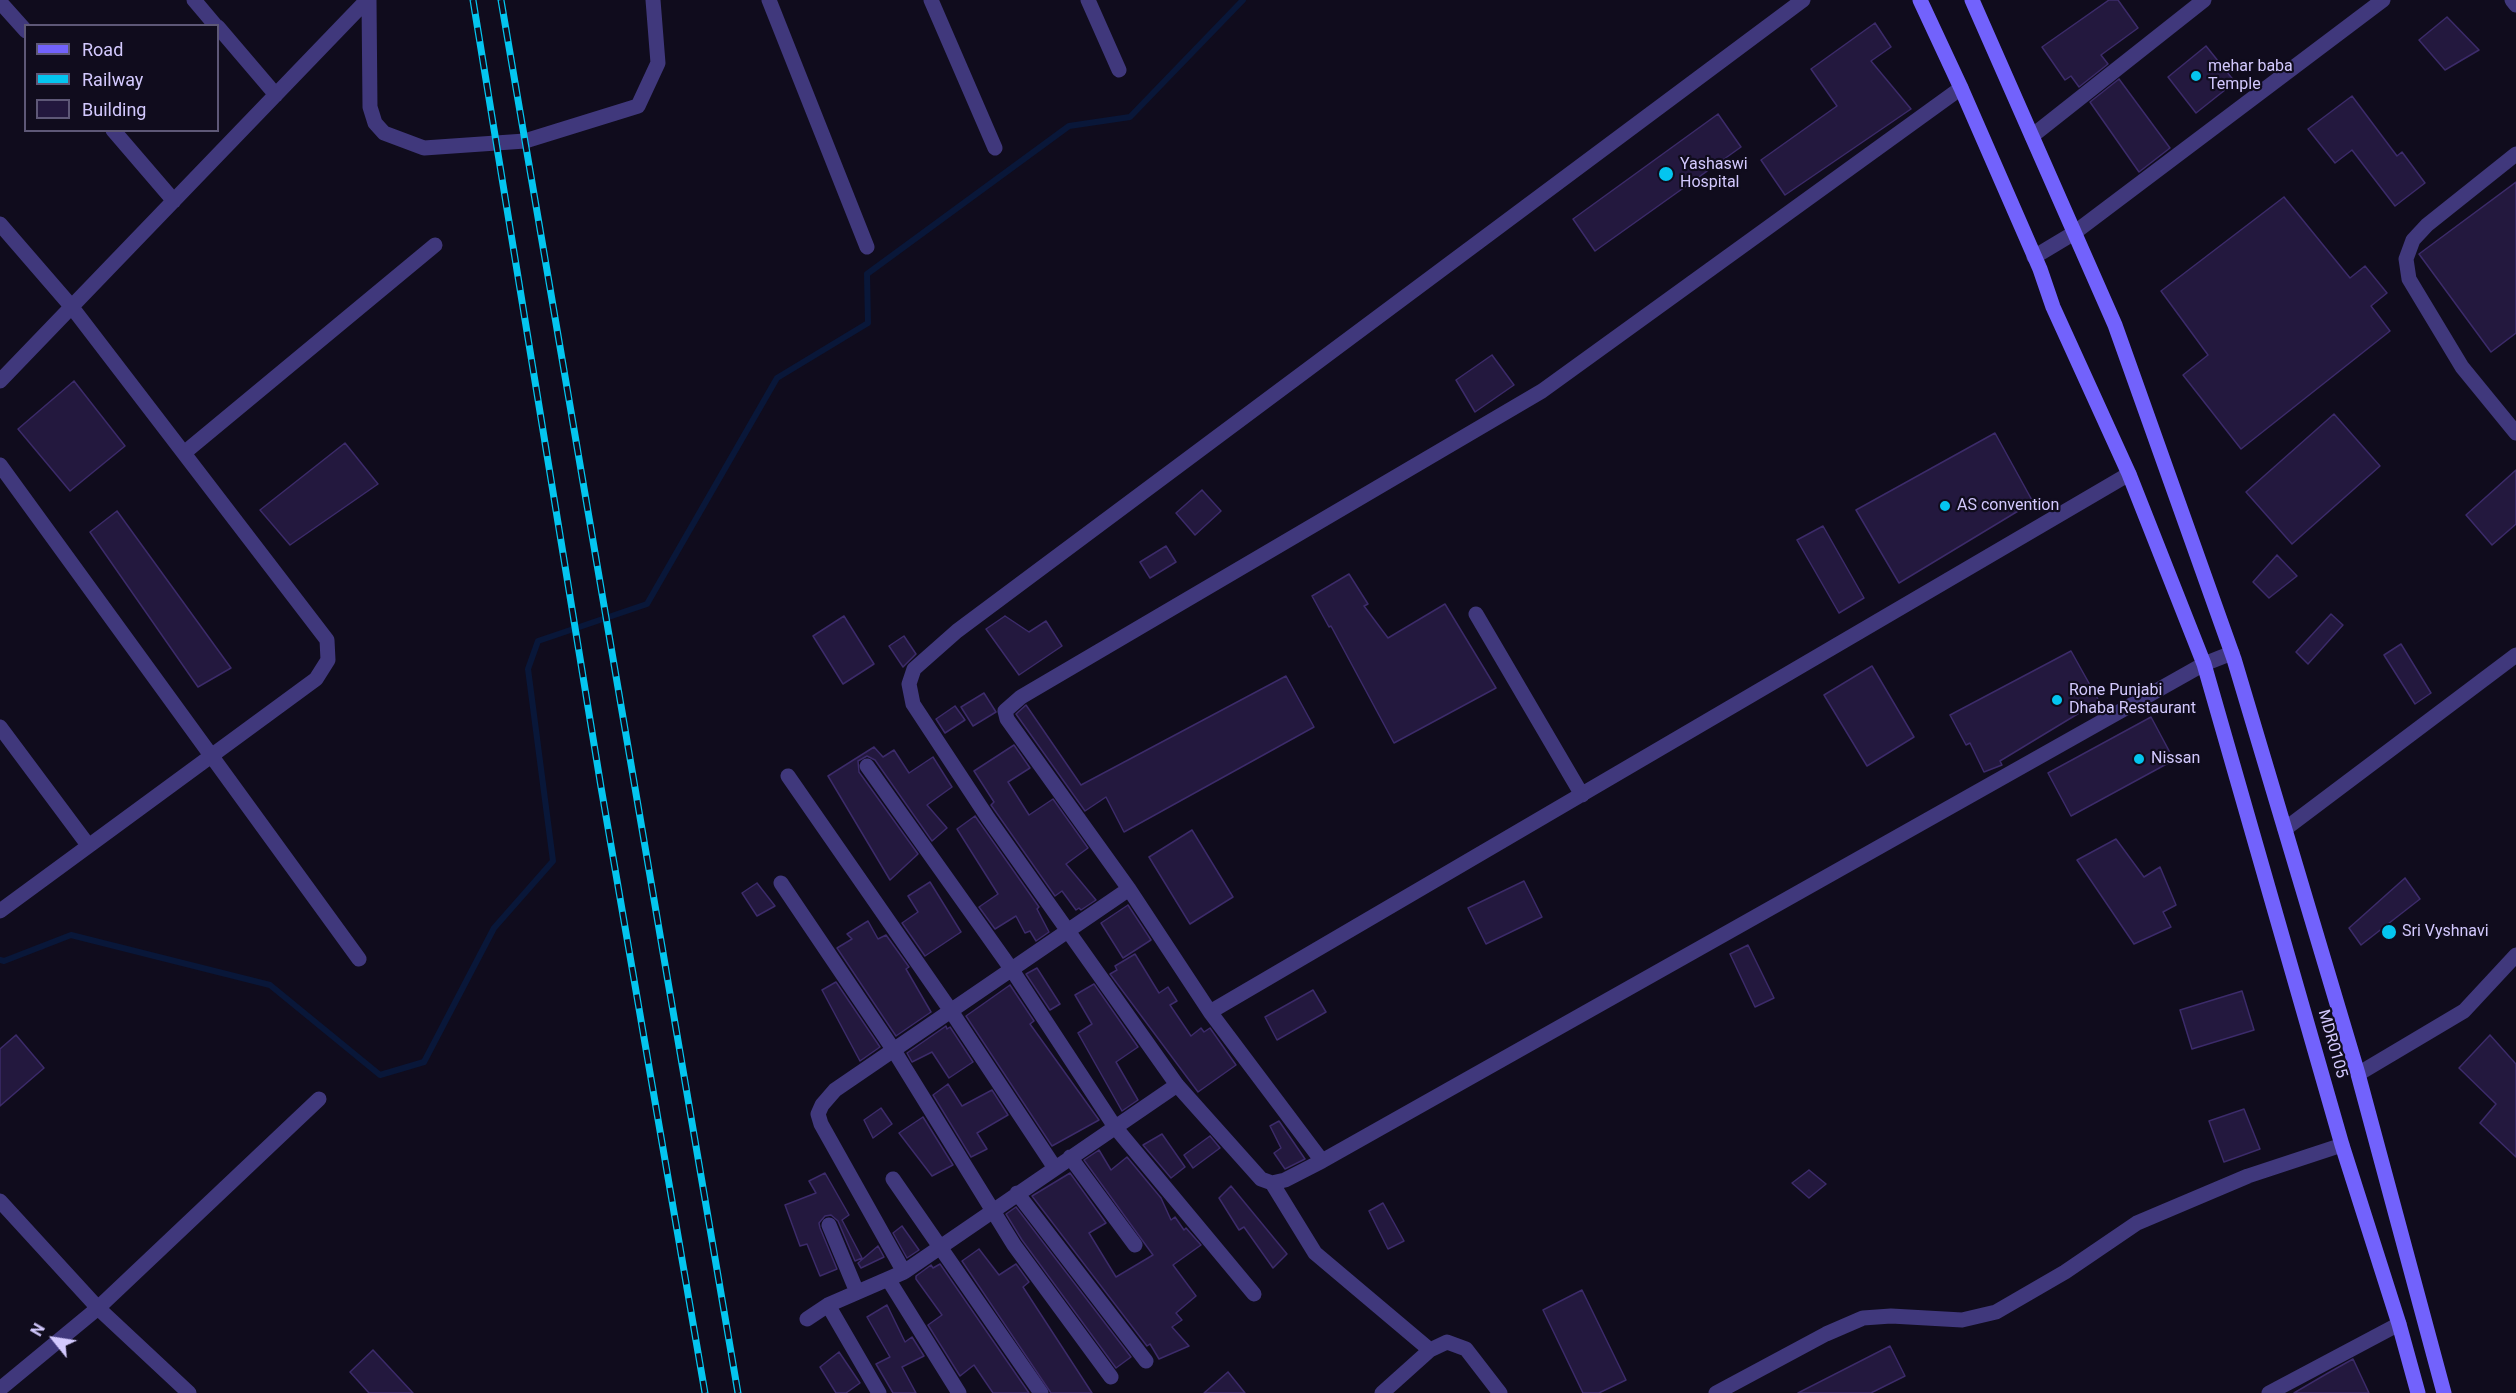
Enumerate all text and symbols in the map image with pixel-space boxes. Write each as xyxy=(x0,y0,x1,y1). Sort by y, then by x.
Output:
legend xyxy=(24,24,219,132)
text: Road xyxy=(82,39,123,60)
place label: mehar baba Temple xyxy=(2208,57,2293,95)
text: Railway xyxy=(82,69,143,90)
marker: mehar baba Temple xyxy=(2189,69,2203,83)
text: Building xyxy=(82,99,146,120)
place label: Yashaswi Hospital xyxy=(1680,155,1748,193)
marker: Yashaswi Hospital xyxy=(1657,165,1675,183)
place label: AS convention xyxy=(1957,496,2059,516)
marker: AS convention xyxy=(1938,499,1952,513)
place label: Rone Punjabi Dhaba Restaurant xyxy=(2069,681,2196,719)
marker: Rone Punjabi Dhaba Restaurant xyxy=(2050,693,2064,707)
place label: Nissan xyxy=(2151,749,2200,769)
marker: Nissan xyxy=(2132,752,2146,766)
place label: Sri Vyshnavi xyxy=(2402,922,2489,942)
marker: Sri Vyshnavi xyxy=(2380,923,2398,941)
street label: MDR0105 xyxy=(2313,1008,2351,1080)
north arrow xyxy=(24,1309,84,1369)
text: N xyxy=(27,1320,49,1339)

